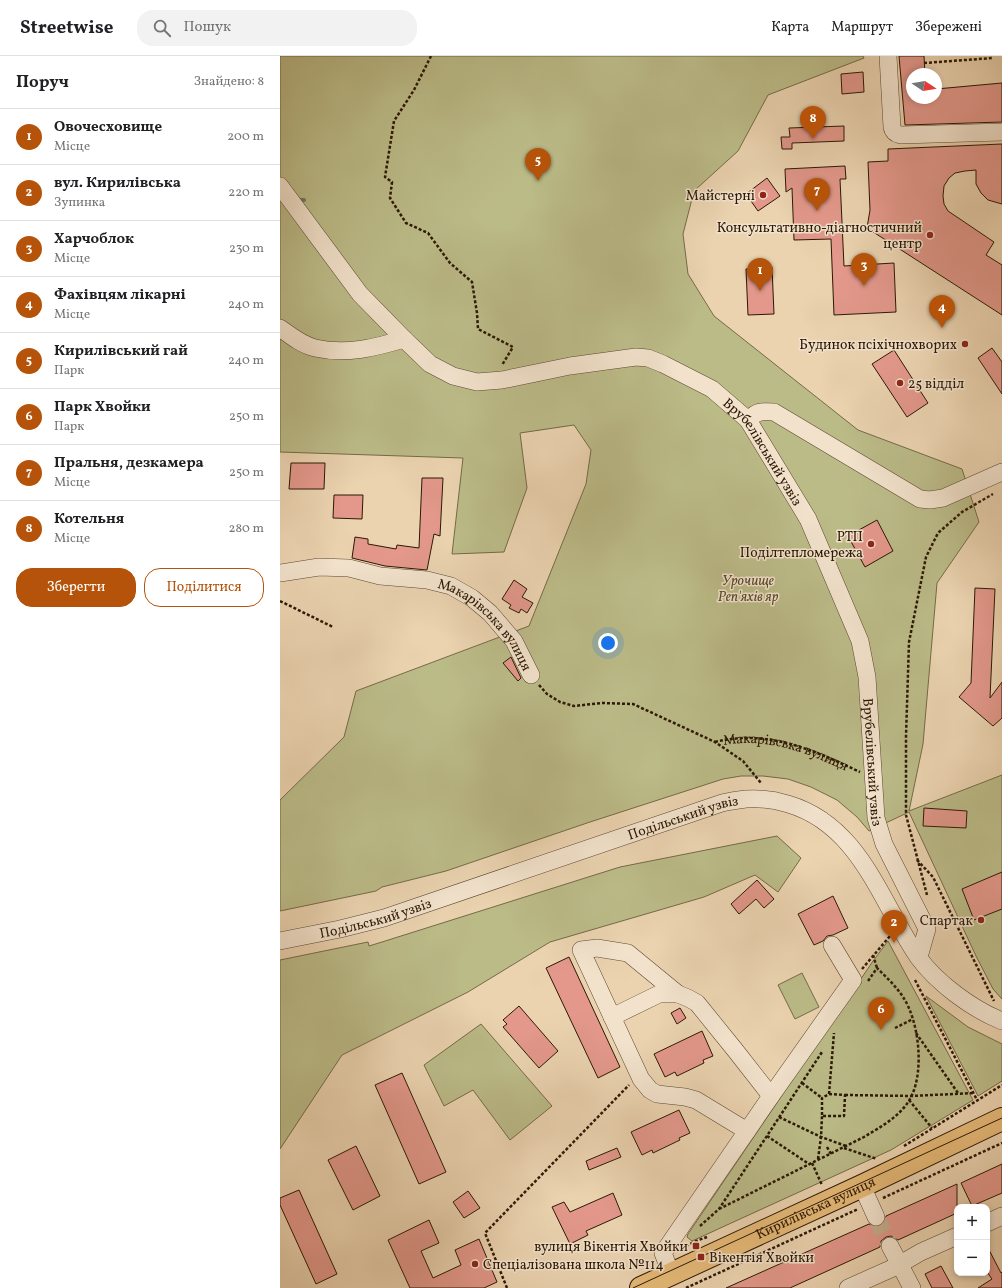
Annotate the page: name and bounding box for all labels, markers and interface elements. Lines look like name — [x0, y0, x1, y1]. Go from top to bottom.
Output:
search box — [137, 10, 417, 46]
text: Streetwise — [20, 15, 113, 41]
icon: search — [151, 17, 173, 39]
text: Пошук — [183, 17, 231, 38]
text: Карта — [771, 18, 809, 37]
text: Маршрут — [831, 18, 893, 37]
text: Збережені — [915, 18, 982, 37]
north arrow — [906, 68, 942, 104]
text: Поруч — [16, 71, 69, 94]
text: Знайдено: 8 — [194, 73, 264, 91]
pin: 8 — [800, 106, 826, 139]
text: Овочесховище — [54, 117, 162, 138]
text: 1 — [26, 128, 32, 146]
text: 200 m — [227, 128, 264, 146]
text: Місце — [54, 138, 90, 156]
pin: 5 — [525, 148, 551, 181]
text: вул. Кирилівська — [54, 173, 181, 194]
pin: 7 — [804, 178, 830, 211]
text: 2 — [26, 184, 32, 202]
text: 220 m — [228, 184, 264, 202]
place label: Майстерні — [686, 187, 755, 206]
marker: Майстерні — [758, 190, 768, 200]
text: Зупинка — [54, 194, 105, 212]
place label: Консультативно-діагностичний центр — [717, 219, 922, 254]
text: Харчоблок — [54, 229, 134, 250]
marker: Консультативно-діагностичний центр — [925, 230, 935, 240]
text: 3 — [26, 240, 32, 258]
text: 230 m — [229, 240, 264, 258]
text: Місце — [54, 250, 90, 268]
pin: 3 — [851, 253, 877, 286]
pin: 1 — [747, 258, 773, 291]
text: Фахівцям лікарні — [54, 285, 186, 306]
pin: 4 — [929, 295, 955, 328]
text: 4 — [25, 296, 33, 314]
text: 240 m — [228, 296, 264, 314]
text: Місце — [54, 306, 90, 324]
place label: Будинок псіхічнохворих — [799, 336, 957, 355]
marker: Будинок псіхічнохворих — [960, 339, 970, 349]
text: Кирилівський гай — [54, 341, 188, 362]
text: 5 — [26, 352, 32, 370]
text: 240 m — [228, 352, 264, 370]
text: Парк — [54, 362, 84, 380]
place label: 25 відділ — [908, 375, 964, 394]
marker: 25 відділ — [895, 378, 905, 388]
street label: Врубелівський узвіз — [718, 394, 806, 510]
text: Парк Хвойки — [54, 397, 151, 418]
text: 6 — [25, 408, 33, 426]
text: 250 m — [229, 408, 264, 426]
text: Парк — [54, 418, 84, 436]
text: Пральня, дезкамера — [54, 453, 204, 474]
text: 7 — [26, 464, 32, 482]
text: 250 m — [229, 464, 264, 482]
text: Місце — [54, 474, 90, 492]
text: Котельня — [54, 509, 124, 530]
text: 8 — [25, 520, 33, 538]
text: 280 m — [228, 520, 264, 538]
place label: РТП Поділтепломережа — [740, 528, 863, 563]
text: Місце — [54, 530, 90, 548]
marker: РТП Поділтепломережа — [866, 539, 876, 549]
button: Зберегти — [16, 568, 136, 607]
button: Поділитися — [144, 568, 264, 607]
park label: Урочище Реп'яхів яр — [718, 572, 779, 607]
street label: Макарівська вулиця — [436, 575, 535, 674]
your location — [598, 633, 618, 653]
street label: Врубелівський узвіз — [857, 697, 886, 829]
street label: Макарівська вулиця — [722, 730, 851, 776]
street label: Подільський узвіз — [625, 792, 740, 845]
street label: Подільський узвіз — [318, 895, 434, 944]
pin: 2 — [881, 910, 907, 943]
place label: Спартак — [920, 912, 974, 931]
marker: Спартак — [976, 915, 986, 925]
pin: 6 — [868, 997, 894, 1030]
street label: Кирилівська вулиця — [753, 1173, 879, 1245]
map controls — [954, 1204, 990, 1276]
button: + — [954, 1204, 990, 1240]
place label: вулиця Вікентія Хвойки — [534, 1238, 688, 1257]
button: − — [954, 1240, 990, 1276]
marker: вулиця Вікентія Хвойки — [691, 1241, 701, 1251]
place label: Вікентія Хвойки — [709, 1249, 814, 1268]
marker: Вікентія Хвойки — [696, 1252, 706, 1262]
place label: Спеціалізована школа №114 — [483, 1256, 664, 1275]
marker: Спеціалізована школа №114 — [470, 1259, 480, 1269]

